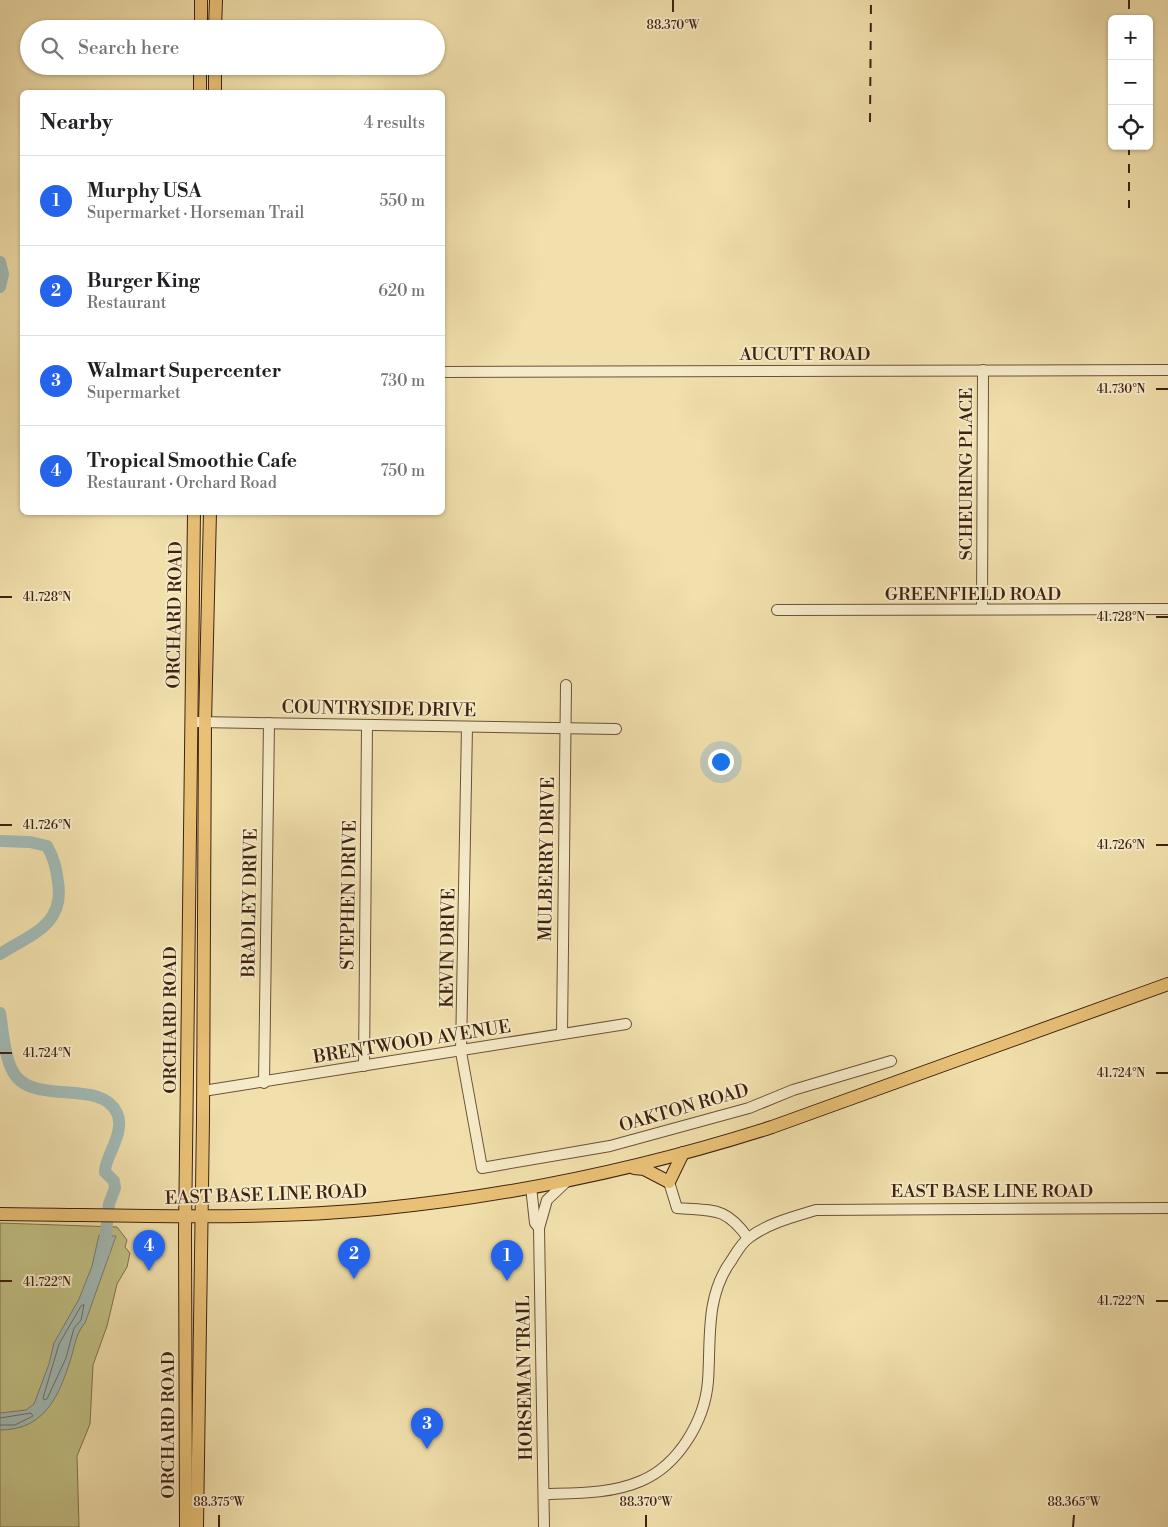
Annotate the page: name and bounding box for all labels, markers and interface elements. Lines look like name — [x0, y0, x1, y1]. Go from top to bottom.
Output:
map controls — [1108, 15, 1153, 150]
button: + — [1108, 15, 1153, 60]
text: 88.370°W — [647, 18, 700, 33]
search box — [20, 20, 445, 75]
icon: search — [38, 34, 66, 62]
text: Search here — [78, 36, 179, 60]
button: − — [1108, 60, 1153, 105]
button: locate — [1108, 105, 1153, 150]
text: Nearby — [40, 110, 113, 136]
text: 4 results — [364, 113, 425, 133]
text: Murphy USA — [87, 179, 202, 203]
text: 1 — [52, 191, 60, 211]
text: 550 m — [379, 191, 425, 211]
text: Supermarket · Horseman Trail — [87, 203, 304, 223]
text: Burger King — [87, 269, 200, 293]
text: 2 — [51, 281, 61, 301]
text: 620 m — [378, 281, 425, 301]
text: Restaurant — [87, 293, 166, 313]
street label: AUCUTT ROAD — [739, 343, 870, 366]
text: Walmart Supercenter — [87, 359, 281, 383]
text: 3 — [51, 371, 61, 391]
text: 730 m — [380, 371, 425, 391]
text: 41.730°N — [1096, 382, 1146, 397]
text: Supermarket — [87, 383, 181, 403]
street label: SCHEURING PLACE — [955, 388, 978, 560]
text: Tropical Smoothie Cafe — [87, 449, 297, 473]
text: 4 — [51, 461, 61, 481]
text: 750 m — [381, 461, 425, 481]
text: Restaurant · Orchard Road — [87, 473, 277, 493]
street label: ORCHARD ROAD — [162, 541, 188, 689]
street label: GREENFIELD ROAD — [885, 583, 1061, 606]
text: 41.728°N — [23, 590, 71, 605]
text: 41.728°N — [1097, 610, 1145, 625]
street label: COUNTRYSIDE DRIVE — [281, 696, 477, 722]
your location — [708, 749, 734, 775]
street label: MULBERRY DRIVE — [534, 776, 560, 942]
text: 41.726°N — [23, 818, 71, 833]
street label: STEPHEN DRIVE — [336, 820, 362, 970]
street label: BRADLEY DRIVE — [237, 828, 263, 979]
text: 41.726°N — [1097, 838, 1145, 853]
street label: KEVIN DRIVE — [435, 888, 461, 1008]
street label: ORCHARD ROAD — [159, 946, 182, 1094]
street label: BRENTWOOD AVENUE — [311, 1015, 512, 1069]
text: 41.724°N — [23, 1046, 71, 1061]
text: 41.724°N — [1097, 1066, 1145, 1081]
street label: OAKTON ROAD — [617, 1079, 751, 1137]
street label: EAST BASE LINE ROAD — [164, 1180, 368, 1210]
street label: EAST BASE LINE ROAD — [891, 1180, 1093, 1203]
pin: 4 — [133, 1230, 165, 1271]
pin: 2 — [338, 1238, 370, 1279]
pin: 1 — [491, 1240, 523, 1281]
text: 41.722°N — [23, 1275, 71, 1290]
text: 41.722°N — [1097, 1294, 1145, 1309]
street label: HORSEMAN TRAIL — [512, 1295, 538, 1461]
street label: ORCHARD ROAD — [157, 1351, 180, 1499]
pin: 3 — [411, 1408, 443, 1449]
text: 88.375°W — [193, 1495, 246, 1510]
text: 88.370°W — [620, 1495, 673, 1510]
text: 88.365°W — [1047, 1495, 1102, 1510]

